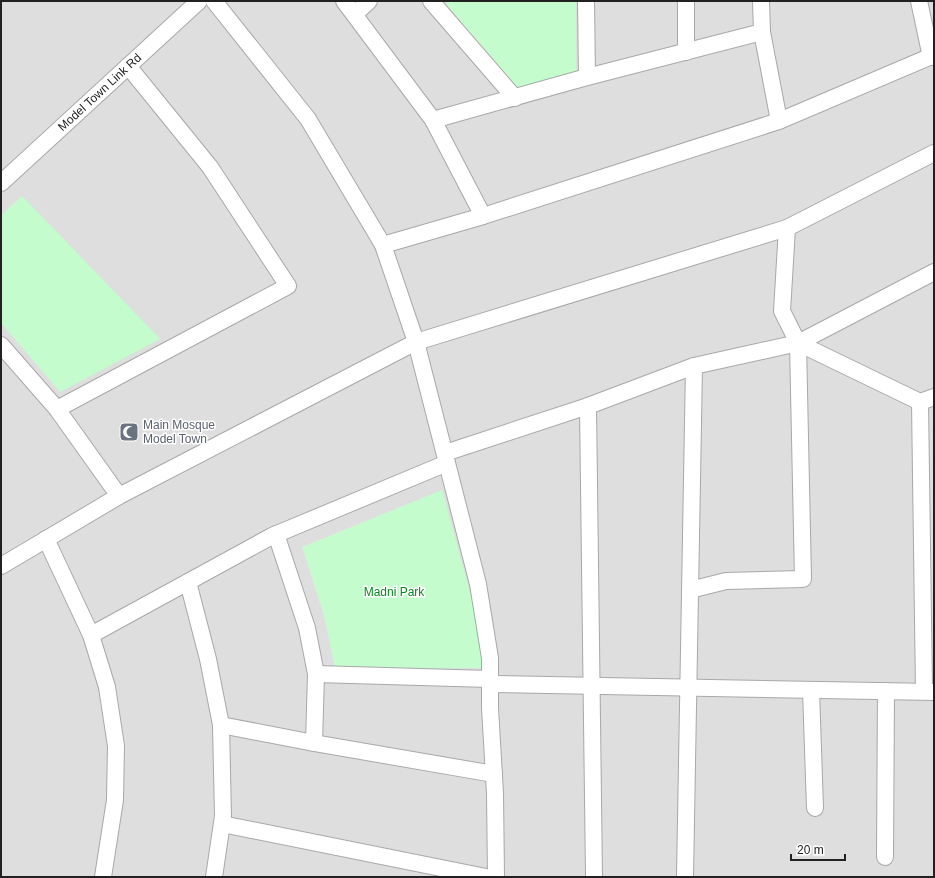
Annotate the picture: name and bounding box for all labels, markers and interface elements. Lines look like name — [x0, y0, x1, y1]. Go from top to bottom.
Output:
street label: Model Town Link Rd — [55, 51, 144, 134]
place label: Main Mosque Model Town — [143, 418, 215, 446]
mosque icon: Main Mosque Model Town — [118, 421, 140, 443]
park label: Madni Park — [364, 585, 425, 599]
scale bar — [791, 836, 845, 862]
text: 20 m — [797, 843, 824, 857]

